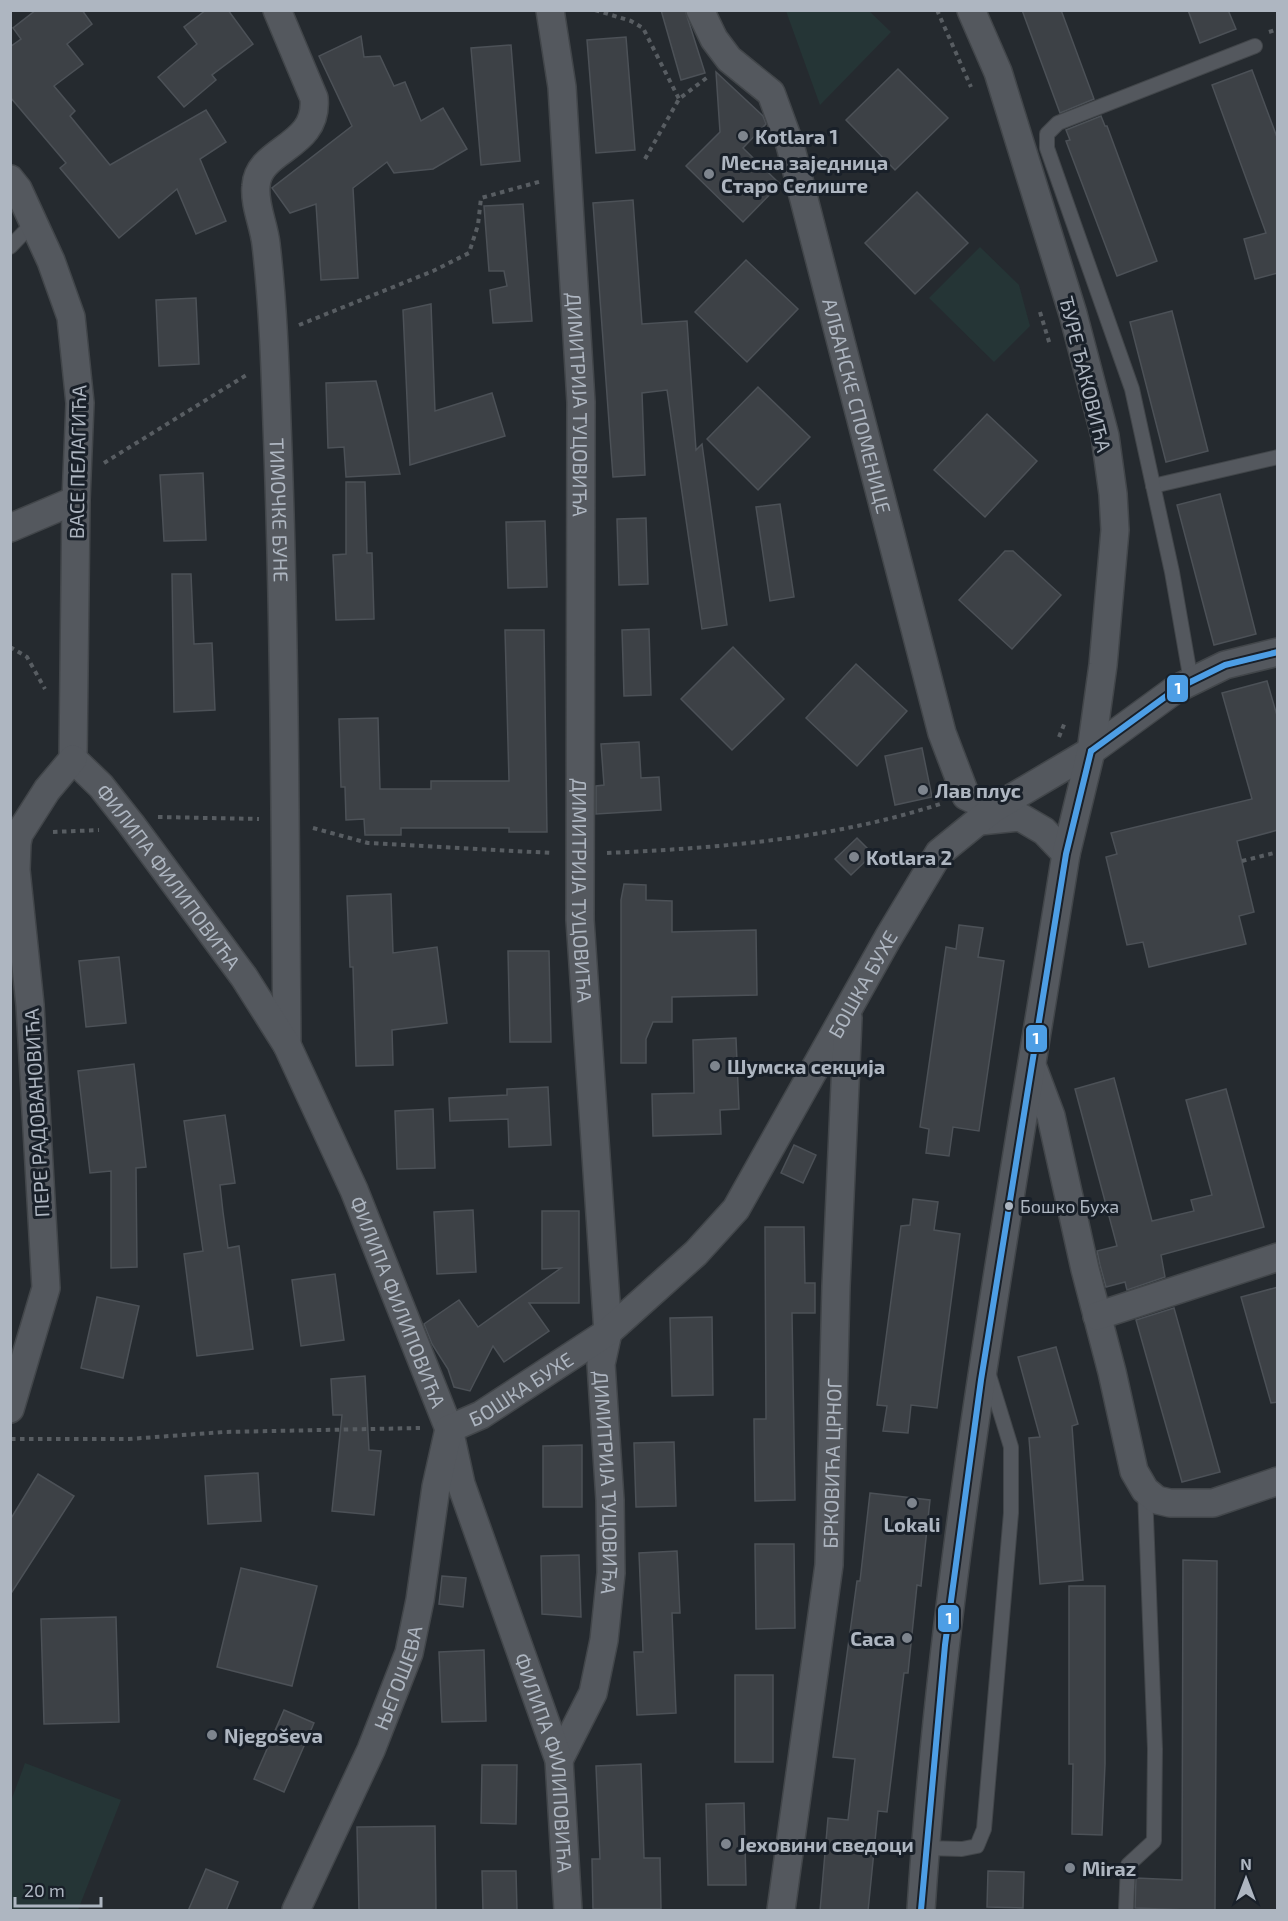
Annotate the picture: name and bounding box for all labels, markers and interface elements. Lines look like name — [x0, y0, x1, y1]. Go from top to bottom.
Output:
place label: Kotlara 1 — [755, 124, 838, 148]
marker: Kotlara 1 — [736, 129, 750, 143]
place label: Месна заједница Старо Селиште — [721, 150, 888, 197]
marker: Месна заједница Старо Селиште — [702, 167, 716, 181]
street label: ДИМИТРИЈА ТУЦОВИЋА — [562, 292, 593, 517]
street label: ЂУРЕ ЂАКОВИЋА — [1055, 293, 1117, 455]
street label: АЛБАНСКЕ СПОМЕНИЦЕ — [818, 296, 897, 516]
street label: ВАСЕ ПЕЛАГИЋА — [64, 384, 90, 539]
street label: ТИМОЧКЕ БУНЕ — [266, 438, 294, 583]
line badge: 1 — [1166, 674, 1189, 703]
text: 1 — [1175, 678, 1181, 697]
street label: ДИМИТРИЈА ТУЦОВИЋА — [568, 778, 598, 1004]
place label: Лав плус — [935, 778, 1021, 802]
street label: ФИЛИПА ФИЛИПОВИЋА — [92, 779, 246, 974]
marker: Лав плус — [916, 783, 930, 797]
place label: Kotlara 2 — [866, 845, 952, 869]
marker: Kotlara 2 — [847, 850, 861, 864]
street label: БОШКА БУХЕ — [823, 926, 902, 1042]
street label: ПЕРЕ РАДОВАНОВИЋА — [19, 1007, 53, 1218]
line badge: 1 — [1025, 1024, 1048, 1053]
text: 1 — [1033, 1028, 1039, 1047]
place label: Шумска секција — [727, 1054, 885, 1078]
marker: Шумска секција — [708, 1059, 722, 1073]
street label: ФИЛИПА ФИЛИПОВИЋА — [346, 1193, 451, 1412]
place label: Бошко Буха — [1020, 1195, 1119, 1217]
marker: Бошко Буха — [1003, 1200, 1015, 1212]
street label: БОШКА БУХЕ — [465, 1346, 577, 1431]
street label: ДИМИТРИЈА ТУЦОВИЋА — [589, 1370, 624, 1596]
street label: БРКОВИЋА ЦРНОГ — [817, 1378, 846, 1549]
marker: Lokali — [905, 1496, 919, 1510]
place label: Lokali — [883, 1512, 941, 1536]
line badge: 1 — [937, 1604, 960, 1633]
text: 1 — [946, 1608, 952, 1627]
street label: ЊЕГОШЕВА — [368, 1623, 426, 1733]
place label: Caca — [850, 1626, 895, 1650]
marker: Caca — [900, 1631, 914, 1645]
street label: ФИЛИПА ФИЛИПОВИЋА — [510, 1650, 578, 1874]
place label: Njegoševa — [224, 1723, 323, 1747]
marker: Njegoševa — [205, 1728, 219, 1742]
place label: Јеховини сведоци — [738, 1832, 914, 1856]
marker: Јеховини сведоци — [719, 1837, 733, 1851]
north arrow — [1216, 1849, 1276, 1909]
text: N — [1240, 1854, 1252, 1873]
place label: Miraz — [1082, 1856, 1136, 1880]
marker: Miraz — [1063, 1861, 1077, 1875]
scale bar — [15, 1870, 100, 1908]
text: 20 m — [24, 1879, 65, 1901]

